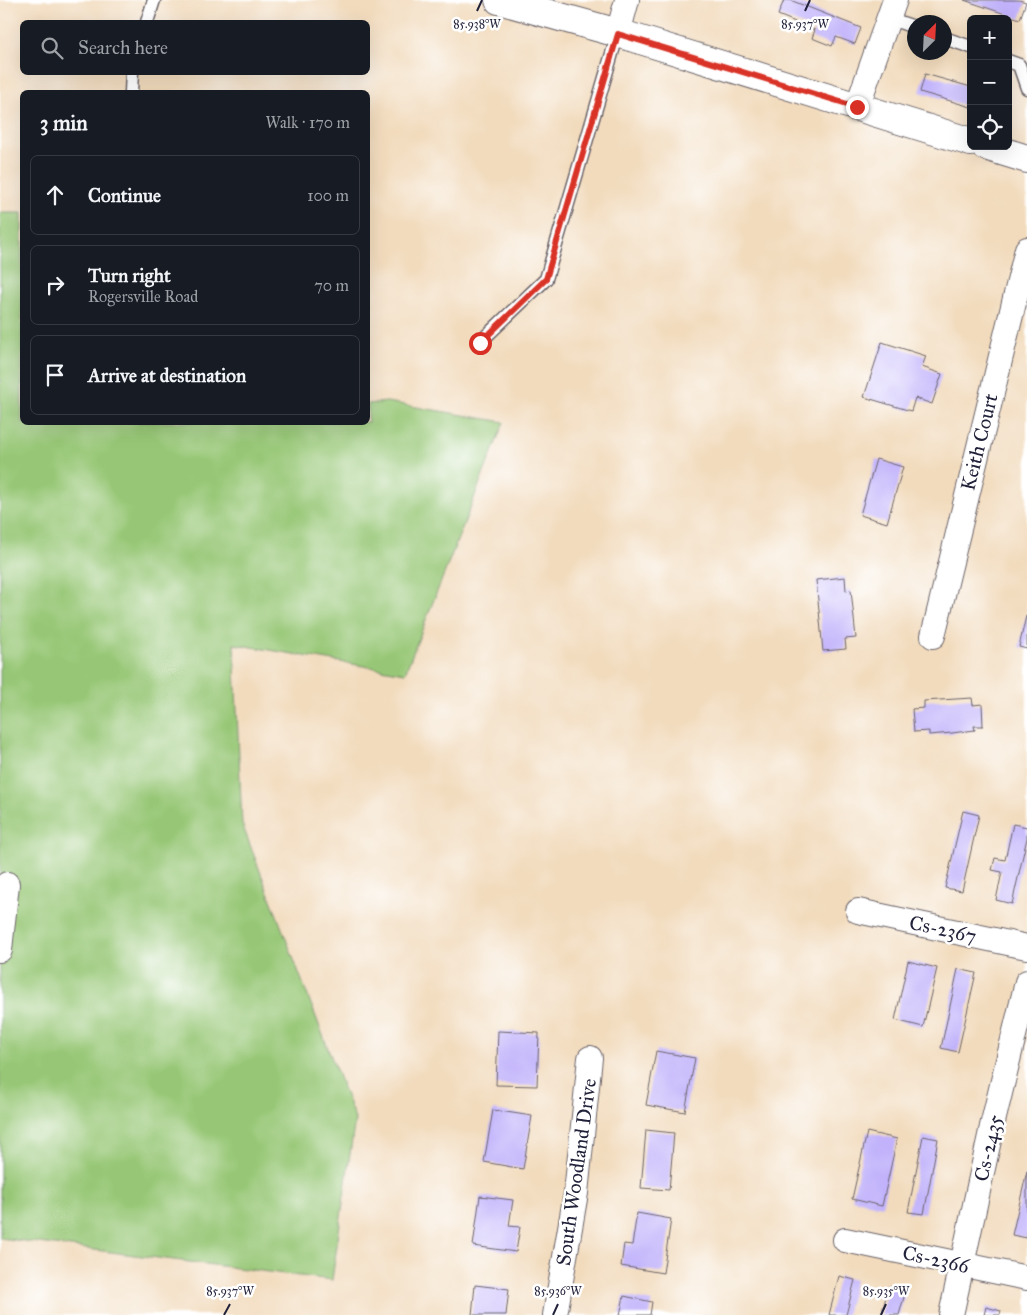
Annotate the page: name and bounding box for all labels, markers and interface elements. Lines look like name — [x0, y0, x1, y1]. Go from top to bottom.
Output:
north arrow — [907, 15, 952, 60]
map controls — [967, 15, 1012, 150]
button: + — [967, 15, 1012, 60]
text: 85.938°W — [453, 17, 501, 31]
text: 85.937°W — [781, 17, 829, 31]
search box — [20, 20, 370, 75]
icon: search — [38, 34, 66, 62]
text: Search here — [78, 36, 168, 59]
button: − — [967, 60, 1012, 105]
route end — [846, 96, 869, 119]
button: locate — [967, 105, 1012, 150]
text: 3 min — [40, 110, 88, 136]
text: Walk · 170 m — [266, 113, 350, 132]
icon: ahead — [41, 181, 69, 209]
text: Continue — [88, 184, 161, 207]
text: 100 m — [307, 186, 349, 205]
text: Turn right — [88, 264, 171, 287]
icon: right — [41, 271, 69, 299]
text: 70 m — [314, 276, 349, 295]
text: Rogersville Road — [88, 287, 198, 306]
route start — [469, 332, 492, 355]
icon: arrive — [41, 361, 69, 389]
text: Arrive at destination — [88, 364, 246, 387]
street label: Keith Court — [955, 391, 1003, 493]
street label: Cs-2367 — [907, 910, 979, 948]
street label: South Woodland Drive — [551, 1077, 601, 1267]
street label: Cs-2435 — [969, 1112, 1007, 1184]
street label: Cs-2366 — [900, 1240, 972, 1278]
text: 85.937°W — [206, 1284, 254, 1298]
text: 85.936°W — [534, 1284, 582, 1298]
text: 85.935°W — [863, 1284, 910, 1298]

